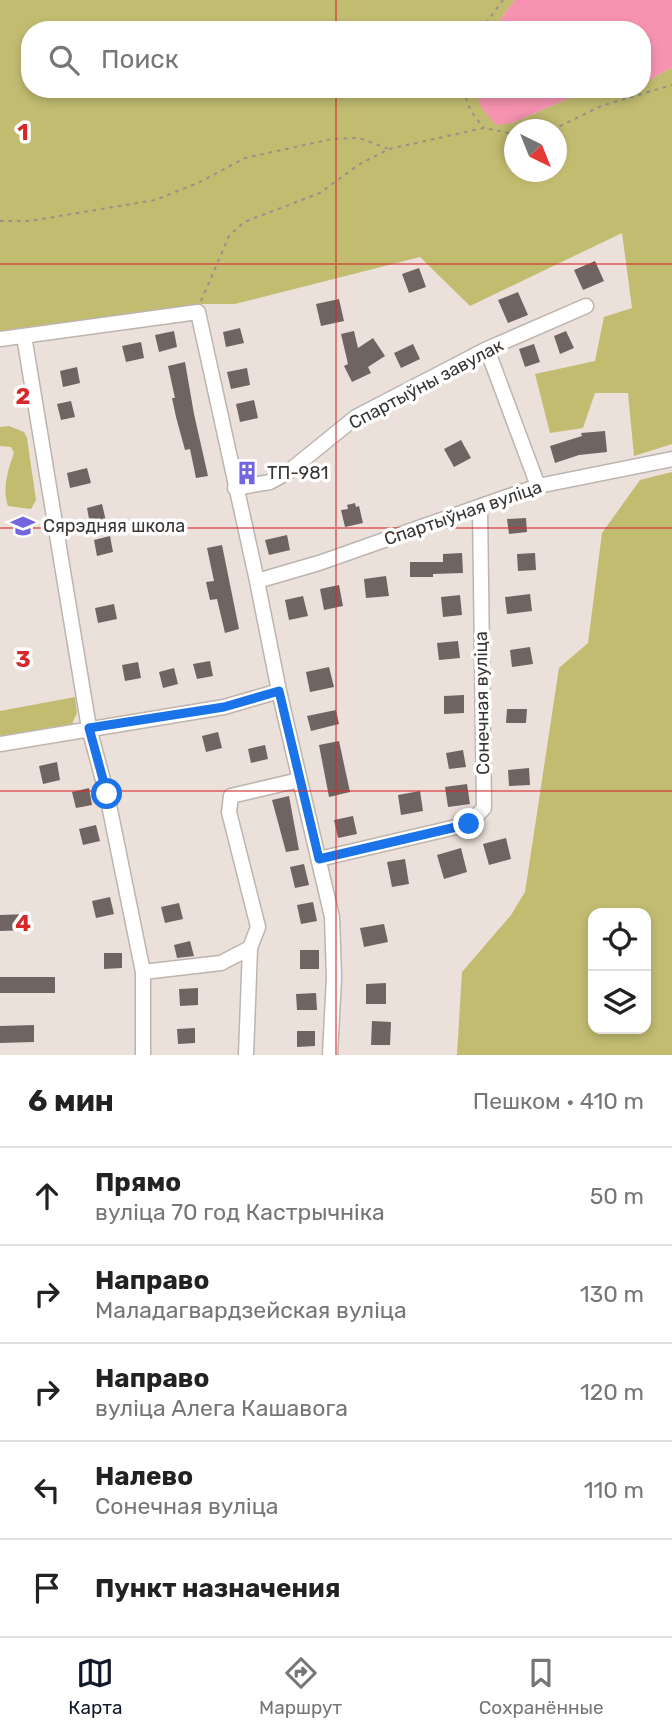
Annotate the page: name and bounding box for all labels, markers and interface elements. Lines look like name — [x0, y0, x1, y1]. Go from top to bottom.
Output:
search box — [21, 21, 651, 98]
icon: search — [45, 41, 83, 79]
text: Поиск — [101, 44, 179, 75]
text: 1 — [17, 118, 29, 146]
north arrow — [504, 119, 567, 182]
street label: Спартыўны завулак — [345, 334, 507, 434]
text: 2 — [16, 382, 30, 410]
building icon: ТП-981 — [233, 459, 261, 487]
place label: ТП-981 — [267, 462, 328, 484]
street label: Спартыўная вуліца — [381, 476, 545, 550]
school or university icon: Сярэдняя школа — [9, 512, 37, 540]
place label: Сярэдняя школа — [43, 515, 185, 537]
street label: Сонечная вуліца — [470, 631, 494, 775]
text: 3 — [15, 645, 31, 673]
route start — [91, 778, 122, 809]
route end — [453, 808, 484, 839]
map controls — [588, 908, 651, 1034]
button: locate — [588, 908, 651, 971]
text: 4 — [15, 909, 31, 937]
button: layers — [588, 971, 651, 1034]
text: 6 мин — [28, 1083, 114, 1119]
text: Пешком · 410 m — [473, 1087, 644, 1115]
text: Прямо — [95, 1167, 181, 1198]
icon: ahead — [28, 1177, 66, 1215]
text: 50 m — [590, 1182, 644, 1210]
text: вуліца 70 год Кастрычніка — [95, 1198, 385, 1226]
text: Направо — [95, 1265, 209, 1296]
icon: right — [28, 1275, 66, 1313]
text: 130 m — [580, 1280, 644, 1308]
text: Маладагвардзейская вуліца — [95, 1296, 407, 1324]
text: Направо — [95, 1363, 209, 1394]
icon: right — [28, 1373, 66, 1411]
text: 120 m — [580, 1378, 644, 1406]
text: вуліца Алега Кашавога — [95, 1394, 348, 1422]
text: Налево — [95, 1461, 193, 1492]
icon: left — [28, 1471, 66, 1509]
text: 110 m — [584, 1476, 644, 1504]
text: Сонечная вуліца — [95, 1492, 279, 1520]
icon: arrive — [28, 1569, 66, 1607]
text: Пункт назначения — [95, 1573, 340, 1604]
tab: Карта — [68, 1654, 123, 1719]
tab: Маршрут — [259, 1654, 342, 1719]
tab: Сохранённые — [479, 1654, 604, 1719]

